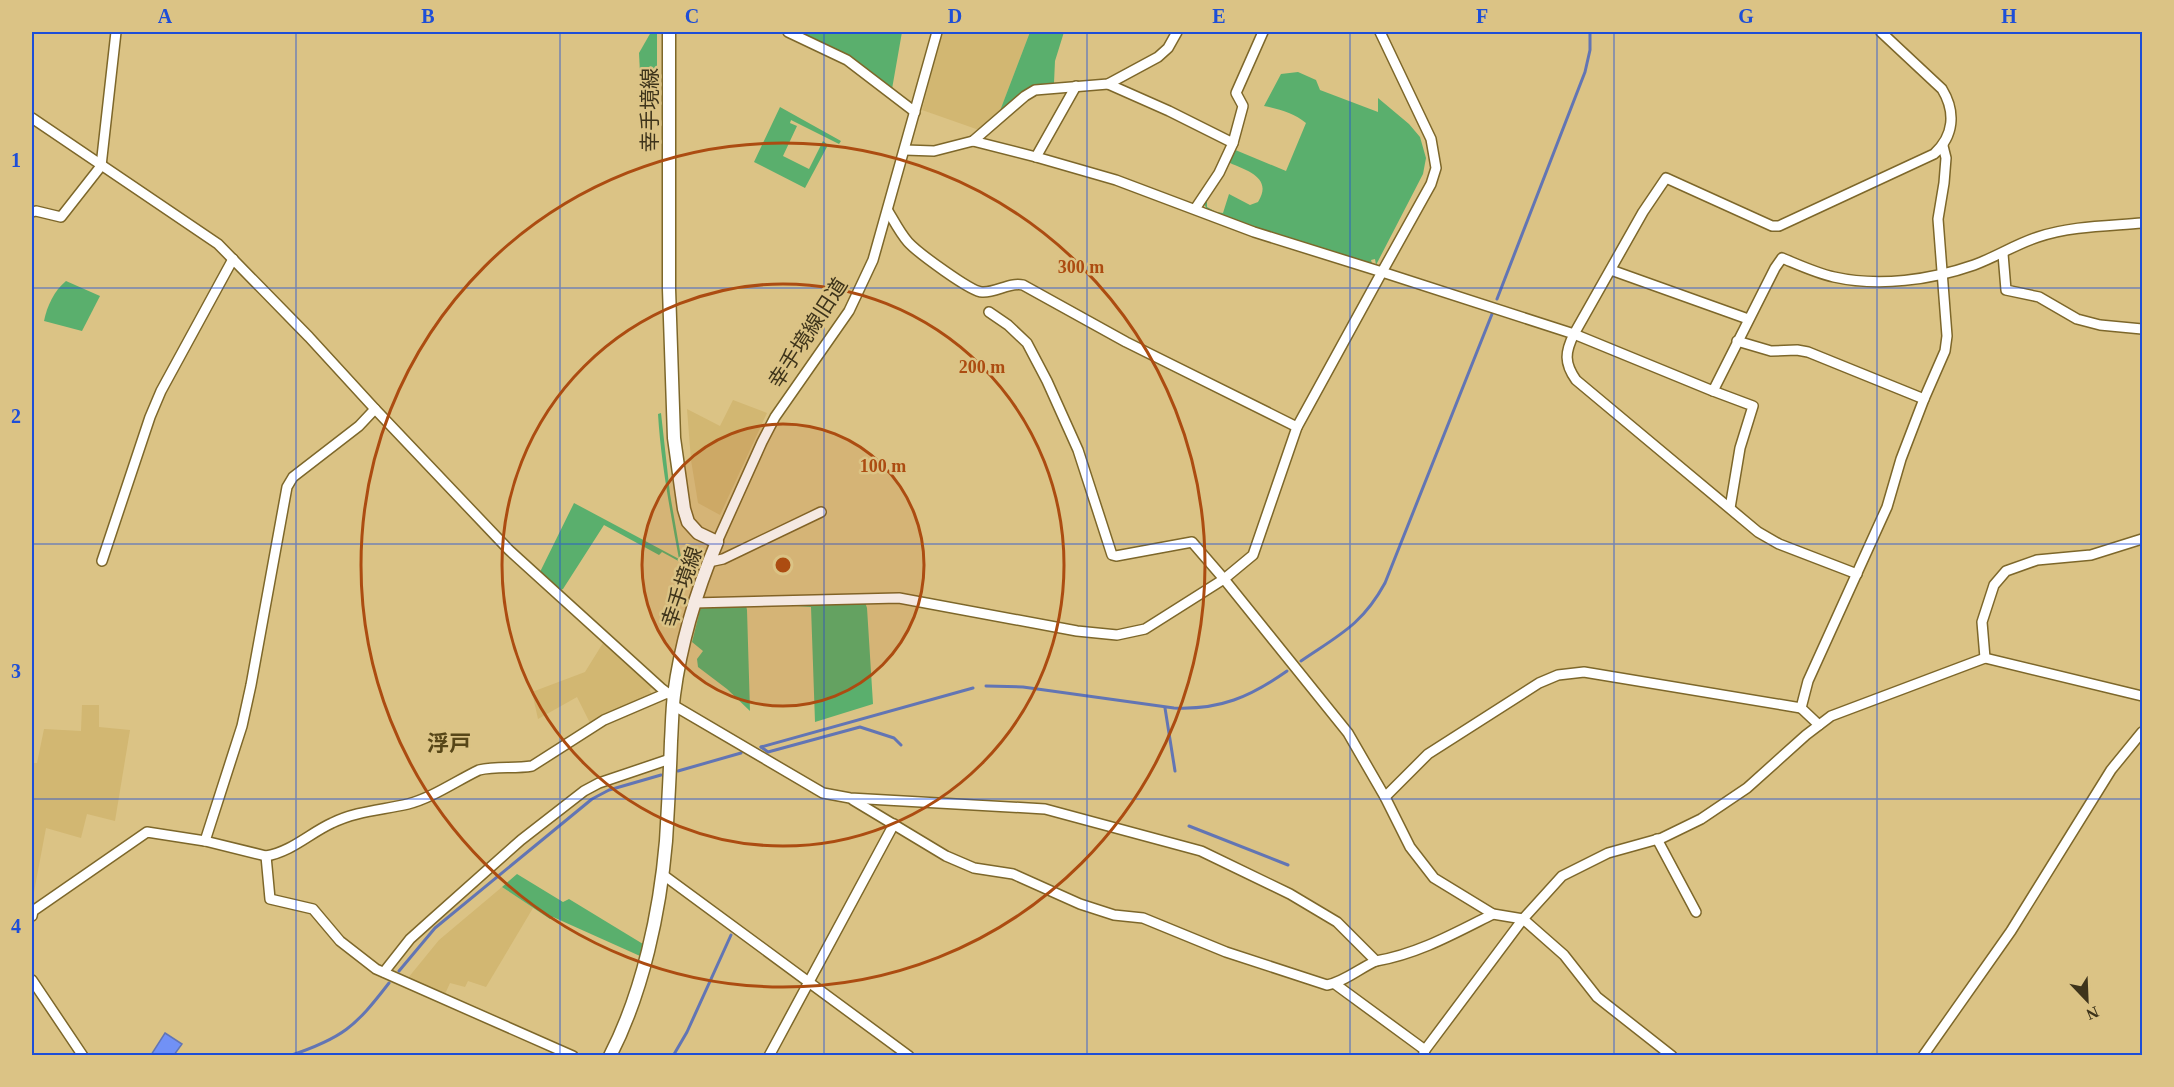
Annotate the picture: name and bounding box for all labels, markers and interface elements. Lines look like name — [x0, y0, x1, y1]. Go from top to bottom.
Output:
text: A — [158, 5, 173, 27]
text: B — [421, 5, 435, 27]
text: C — [685, 5, 699, 27]
text: D — [948, 5, 962, 27]
text: E — [1212, 5, 1226, 27]
text: F — [1476, 5, 1488, 27]
text: G — [1738, 5, 1754, 27]
text: H — [2001, 5, 2017, 27]
street label: 幸手境線 — [638, 68, 662, 152]
text: 1 — [11, 149, 21, 171]
text: 300 m — [1058, 257, 1104, 277]
street label: 幸手境線旧道 — [764, 274, 852, 392]
text: 200 m — [959, 357, 1005, 377]
text: 2 — [11, 405, 21, 427]
text: 100 m — [860, 456, 906, 476]
street label: 幸手境線 — [657, 543, 707, 631]
centre of rings — [773, 555, 793, 575]
text: 3 — [11, 660, 21, 682]
district label: 浮戸 — [427, 731, 471, 756]
text: 4 — [11, 915, 21, 937]
north arrow — [2057, 970, 2117, 1030]
text: N — [2084, 1003, 2101, 1024]

